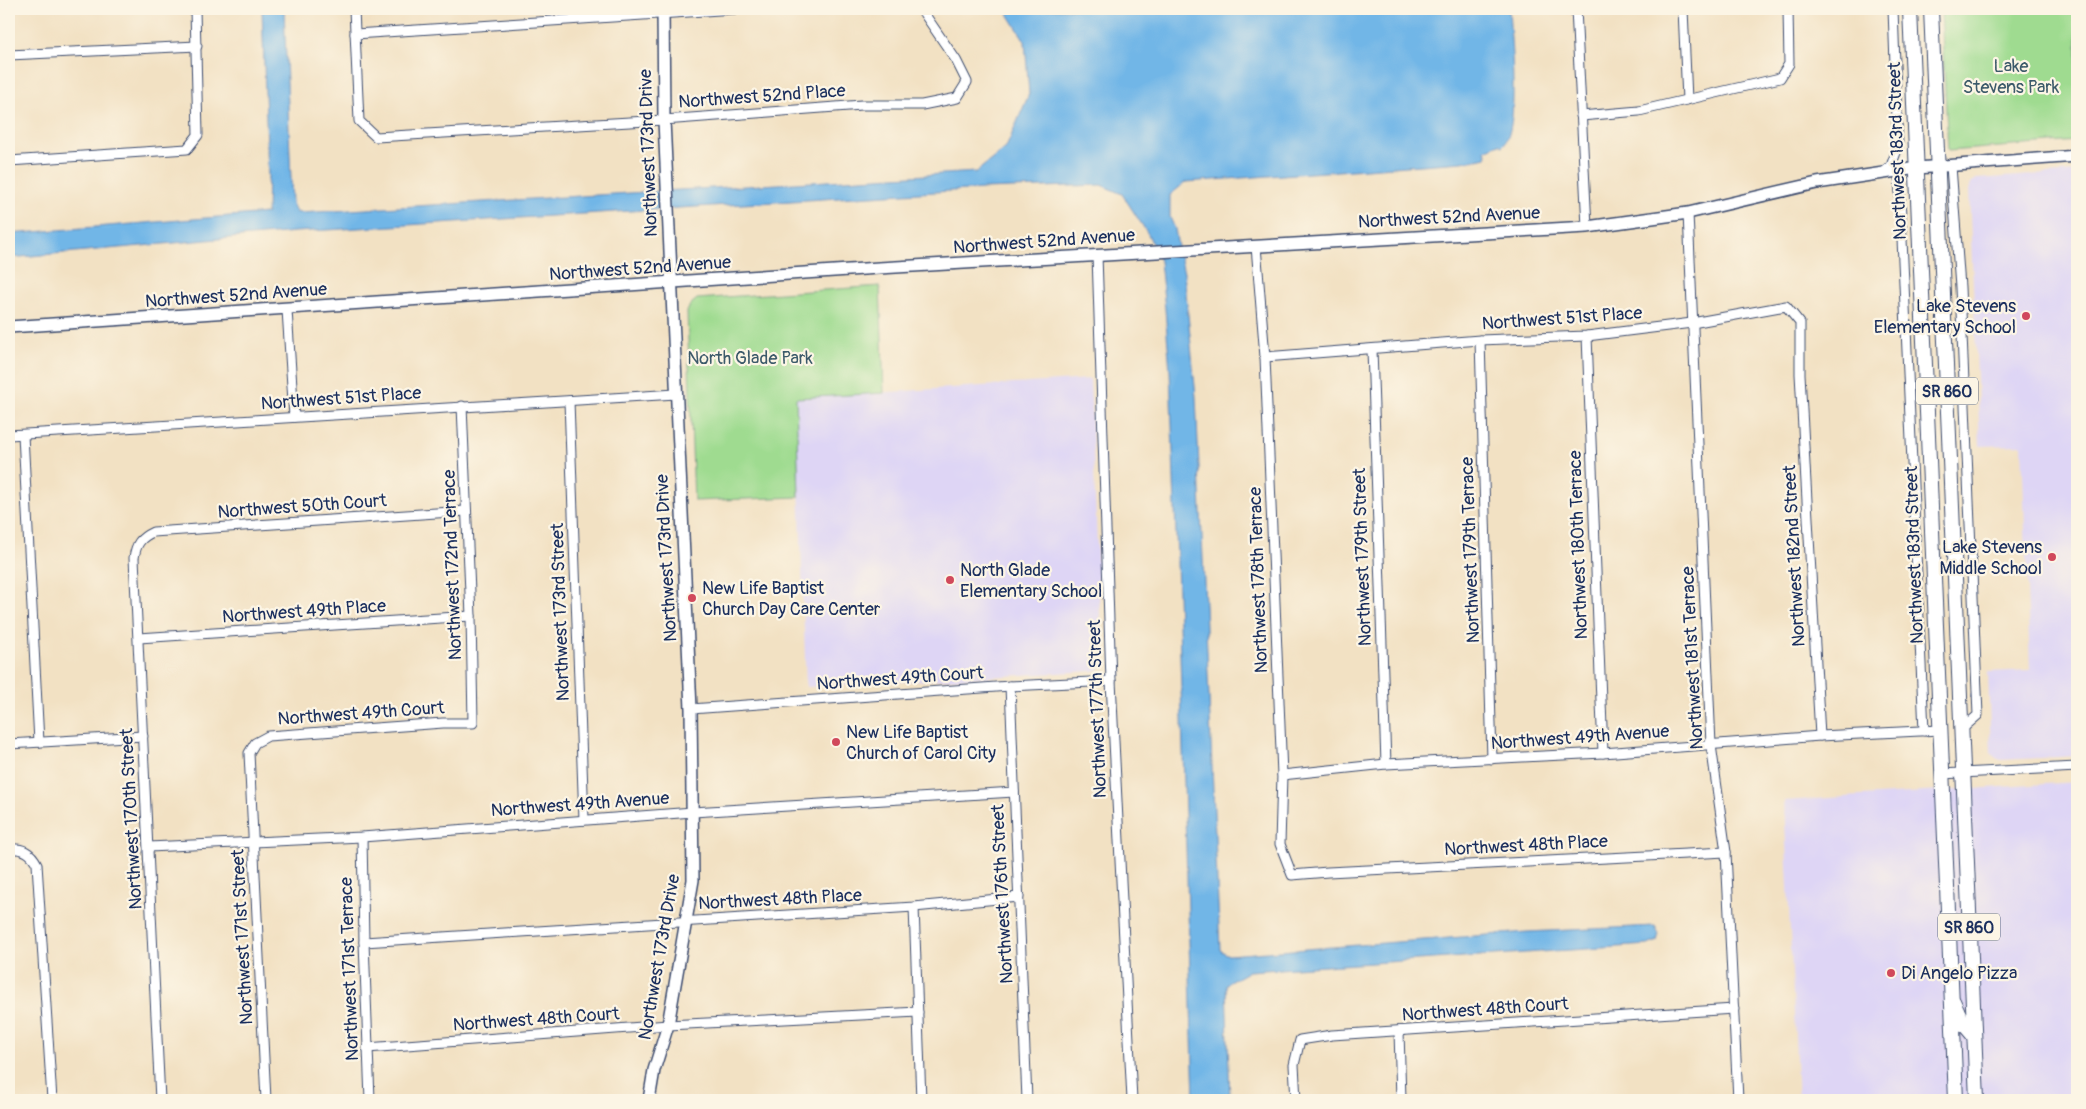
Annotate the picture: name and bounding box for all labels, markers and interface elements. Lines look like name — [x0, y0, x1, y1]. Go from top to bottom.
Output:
park label: Lake Stevens Park — [1963, 55, 2060, 99]
street label: Northwest 183rd Street — [1883, 61, 1912, 240]
street label: Northwest 173rd Drive — [634, 69, 663, 237]
street label: Northwest 52nd Place — [678, 79, 847, 114]
street label: Northwest 52nd Avenue — [1357, 201, 1541, 234]
street label: Northwest 52nd Avenue — [952, 224, 1136, 259]
street label: Northwest 52nd Avenue — [548, 251, 732, 286]
street label: Northwest 52nd Avenue — [144, 278, 328, 313]
place label: Lake Stevens Elementary School — [1874, 295, 2016, 339]
street label: Northwest 51st Place — [1481, 301, 1643, 336]
marker: Lake Stevens Elementary School — [2020, 310, 2032, 322]
park label: North Glade Park — [687, 347, 813, 370]
road number: SR 860 — [1916, 378, 1978, 404]
street label: Northwest 51st Place — [260, 381, 422, 416]
street label: Northwest 180th Terrace — [1564, 450, 1593, 640]
street label: Northwest 179th Terrace — [1456, 456, 1485, 644]
street label: Northwest 182nd Street — [1778, 464, 1811, 647]
street label: Northwest 183rd Street — [1900, 465, 1929, 644]
street label: Northwest 179th Street — [1348, 467, 1377, 647]
street label: Northwest 172nd Terrace — [438, 469, 467, 661]
street label: Northwest 173rd Drive — [651, 473, 682, 642]
street label: Northwest 178th Terrace — [1244, 486, 1273, 674]
street label: Northwest 50th Court — [217, 489, 388, 524]
street label: Northwest 173rd Street — [546, 522, 575, 702]
place label: Lake Stevens Middle School — [1939, 536, 2042, 580]
marker: Lake Stevens Middle School — [2046, 551, 2058, 563]
place label: North Glade Elementary School — [960, 559, 1102, 603]
street label: Northwest 181st Terrace — [1676, 566, 1709, 750]
marker: North Glade Elementary School — [944, 574, 956, 586]
place label: New Life Baptist Church Day Care Center — [702, 577, 881, 621]
marker: New Life Baptist Church Day Care Center — [686, 592, 698, 604]
street label: Northwest 49th Place — [221, 594, 387, 629]
street label: Northwest 177th Street — [1083, 619, 1112, 799]
street label: Northwest 49th Court — [816, 661, 985, 696]
street label: Northwest 49th Court — [277, 696, 446, 731]
street label: Northwest 49th Avenue — [1490, 720, 1670, 755]
place label: New Life Baptist Church of Carol City — [846, 721, 996, 765]
street label: Northwest 170th Street — [115, 727, 148, 910]
marker: New Life Baptist Church of Carol City — [830, 736, 842, 748]
street label: Northwest 49th Avenue — [490, 787, 670, 822]
street label: Northwest 176th Street — [986, 803, 1019, 984]
street label: Northwest 48th Place — [1444, 830, 1609, 861]
street label: Northwest 171st Street — [226, 848, 259, 1025]
street label: Northwest 173rd Drive — [634, 872, 685, 1042]
street label: Northwest 171st Terrace — [335, 877, 364, 1061]
street label: Northwest 48th Place — [698, 884, 863, 915]
road number: SR 860 — [1938, 914, 2000, 940]
place label: Di Angelo Pizza — [1901, 962, 2017, 985]
marker: Di Angelo Pizza — [1885, 967, 1897, 979]
street label: Northwest 48th Court — [1401, 992, 1570, 1027]
street label: Northwest 48th Court — [452, 1002, 621, 1037]

